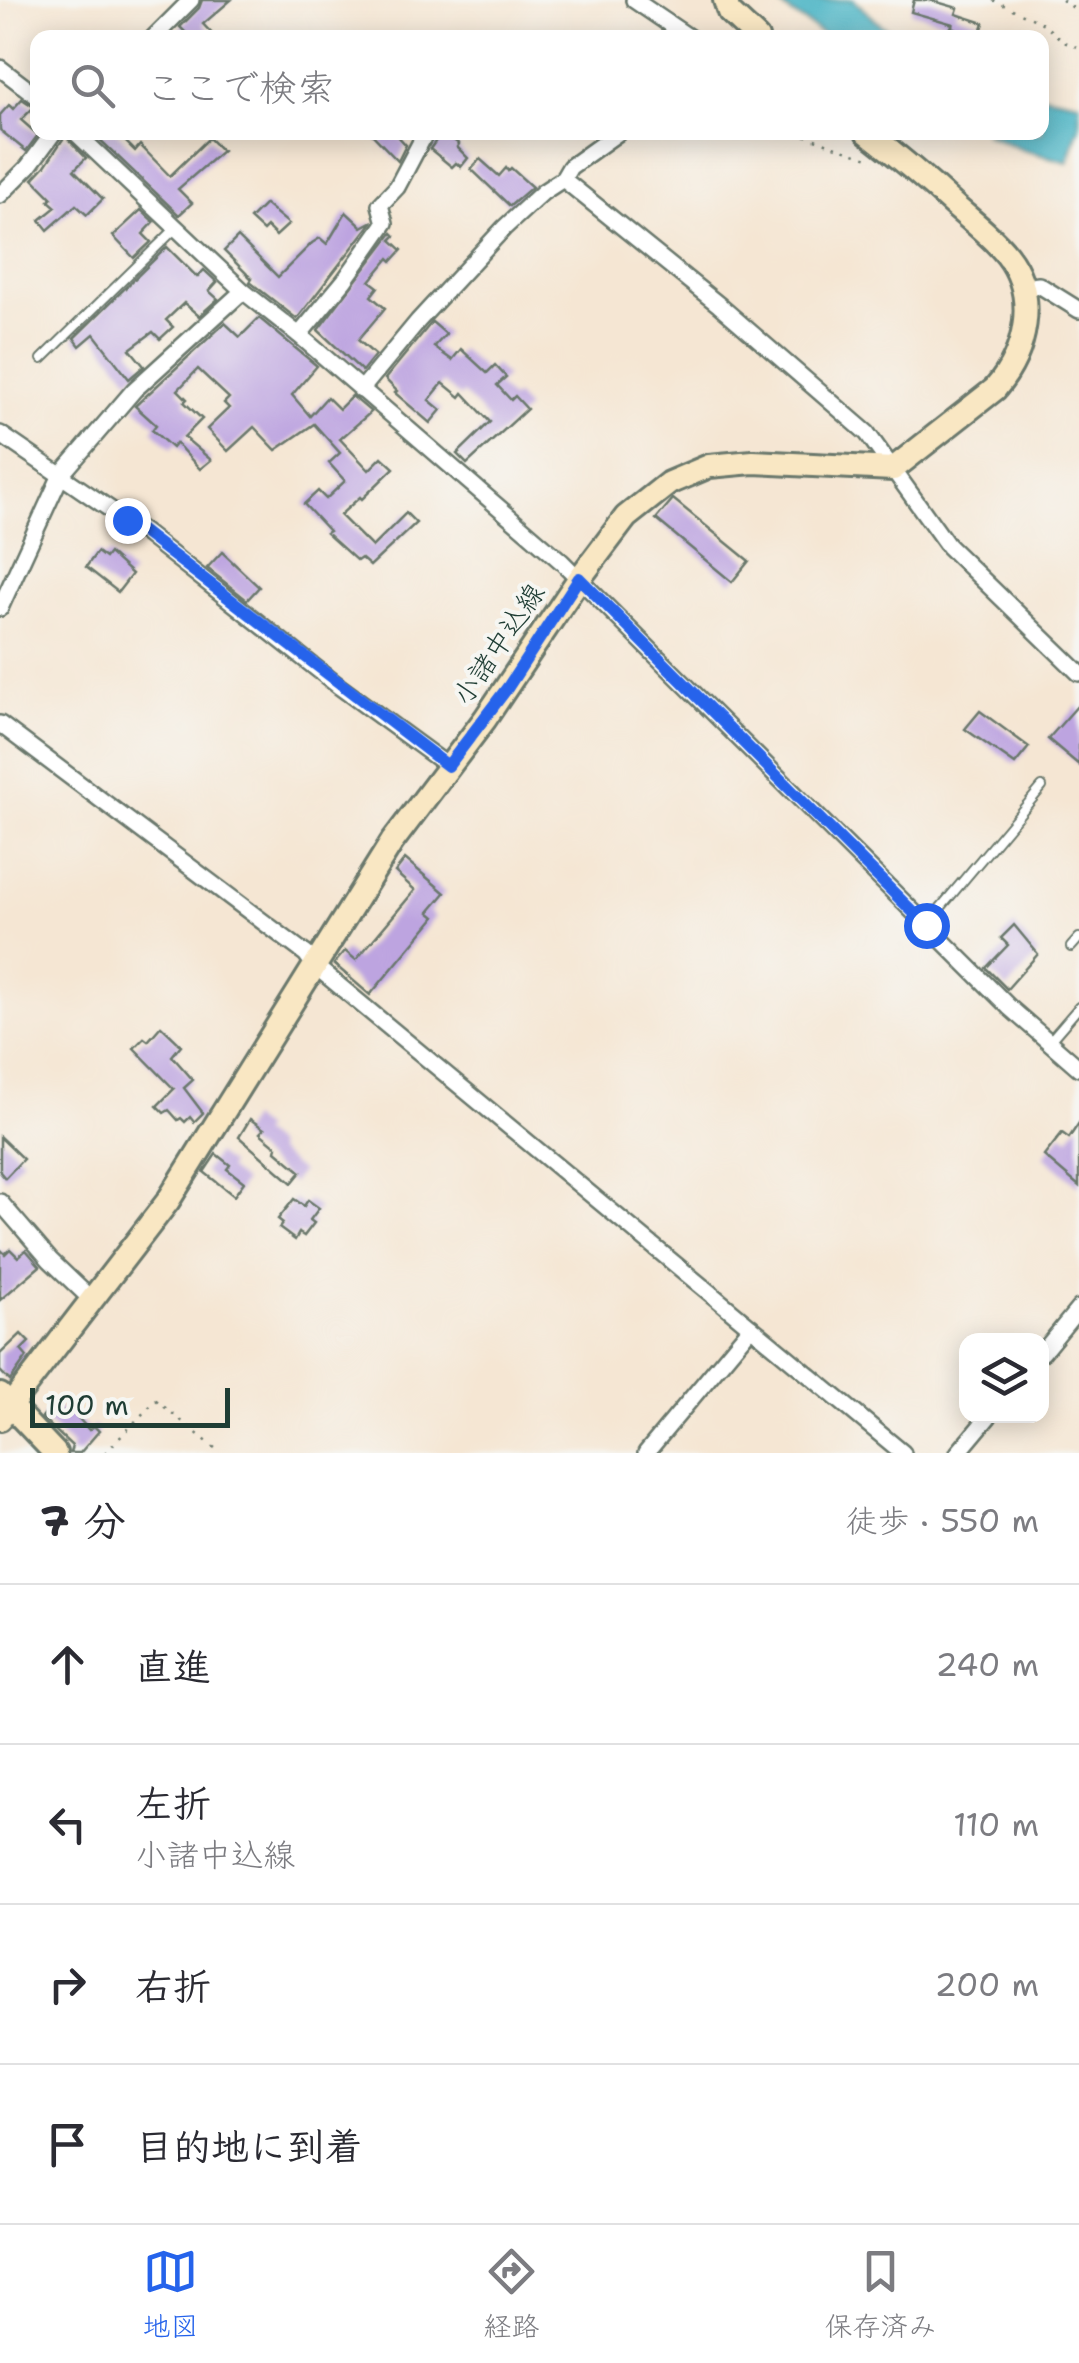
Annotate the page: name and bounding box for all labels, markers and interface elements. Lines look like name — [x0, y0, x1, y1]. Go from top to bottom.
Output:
search box — [30, 30, 1049, 140]
icon: search — [65, 58, 120, 113]
text: ここで検索 — [145, 62, 335, 113]
route end — [105, 498, 151, 544]
street label: 小諸中込線 — [443, 575, 553, 713]
route start — [904, 903, 950, 949]
map controls — [959, 1333, 1049, 1423]
button: layers — [959, 1333, 1049, 1423]
scale bar — [30, 1383, 230, 1428]
text: 100 m — [45, 1386, 129, 1424]
text: 7 分 — [40, 1493, 126, 1549]
text: 徒歩 · 550 m — [845, 1499, 1039, 1542]
icon: ahead — [40, 1637, 95, 1692]
text: 直進 — [135, 1641, 211, 1692]
text: 240 m — [936, 1643, 1039, 1686]
text: 左折 — [135, 1778, 211, 1829]
icon: left — [40, 1797, 95, 1852]
text: 110 m — [953, 1803, 1039, 1846]
text: 小諸中込線 — [135, 1833, 295, 1876]
icon: right — [40, 1957, 95, 2012]
text: 右折 — [135, 1961, 211, 2012]
text: 200 m — [935, 1963, 1039, 2006]
icon: arrive — [40, 2117, 95, 2172]
text: 目的地に到着 — [135, 2121, 363, 2172]
tab: 地図 — [142, 2244, 199, 2345]
tab: 経路 — [483, 2244, 540, 2345]
tab: 保存済み — [824, 2244, 937, 2345]

